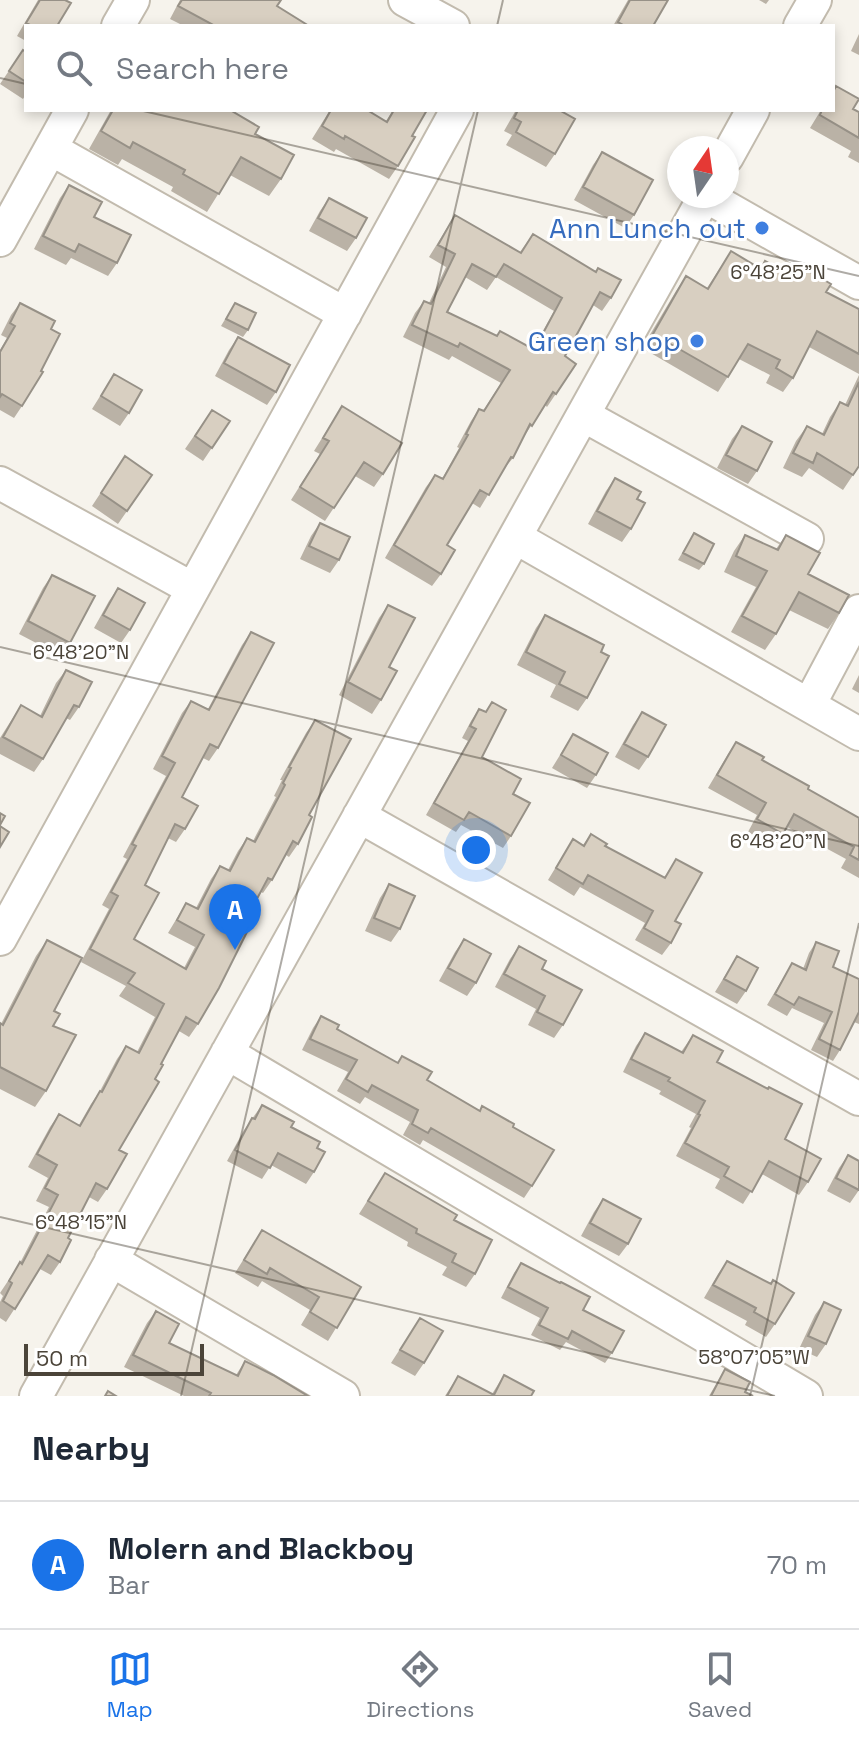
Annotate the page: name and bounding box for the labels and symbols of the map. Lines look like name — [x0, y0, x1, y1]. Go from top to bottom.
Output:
north arrow — [667, 136, 739, 208]
place label: Ann Lunch out — [549, 210, 746, 246]
marker: Ann Lunch out — [753, 219, 771, 237]
text: 6°48'25"N — [730, 259, 826, 285]
place label: Green shop — [528, 323, 681, 359]
marker: Green shop — [688, 332, 706, 350]
text: 6°48'20"N — [33, 639, 129, 665]
text: 6°48'20"N — [730, 828, 826, 854]
your location — [456, 830, 496, 870]
pin: A — [209, 884, 261, 950]
text: 6°48'15"N — [35, 1209, 127, 1235]
scale bar — [24, 1340, 204, 1376]
text: 58°07'05"W — [698, 1344, 810, 1370]

